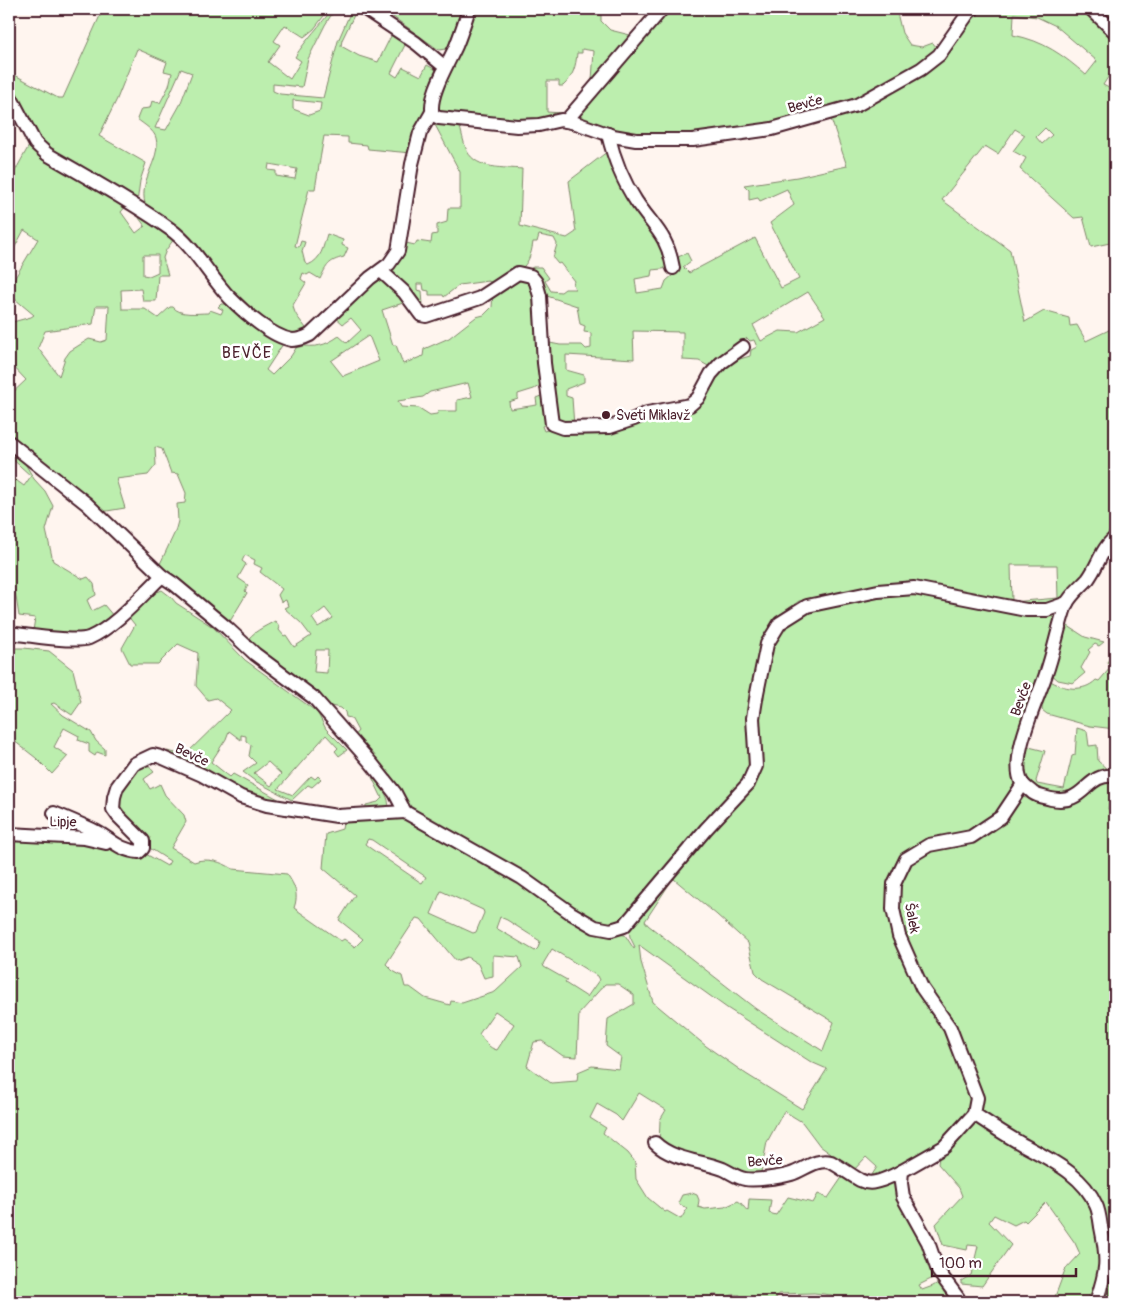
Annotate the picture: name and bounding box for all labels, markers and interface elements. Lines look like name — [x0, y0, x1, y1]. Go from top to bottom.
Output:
street label: Bevče — [786, 91, 824, 117]
district label: BEVČE — [222, 343, 272, 363]
place label: Sveti Miklavž — [616, 407, 690, 424]
marker: Sveti Miklavž — [600, 409, 612, 421]
street label: Bevče — [1007, 679, 1035, 718]
street label: Bevče — [172, 740, 212, 770]
street label: Lipje — [49, 813, 77, 831]
street label: Šalek — [901, 901, 924, 935]
street label: Bevče — [747, 1151, 783, 1171]
scale bar — [932, 1246, 1075, 1278]
text: 100 m — [939, 1254, 982, 1273]

